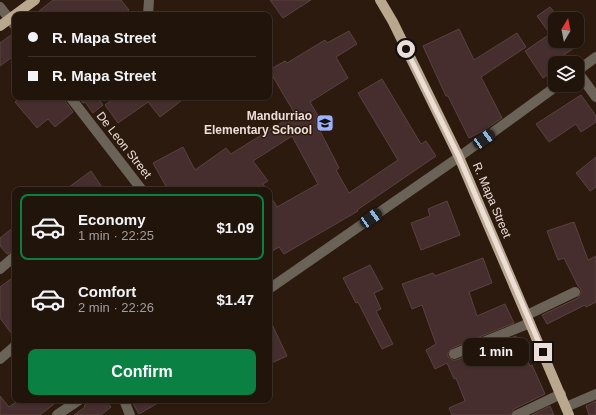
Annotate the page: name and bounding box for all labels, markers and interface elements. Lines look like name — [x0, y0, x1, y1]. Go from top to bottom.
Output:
north arrow — [548, 12, 584, 48]
map controls — [548, 12, 584, 92]
text: R. Mapa Street — [52, 29, 156, 46]
route start — [397, 40, 415, 58]
button: layers — [548, 56, 584, 92]
text: R. Mapa Street — [52, 67, 156, 84]
street label: De Leon Street — [94, 109, 155, 182]
place label: Mandurriao Elementary School — [204, 109, 312, 137]
school or university icon: Mandurriao Elementary School — [315, 113, 335, 133]
car — [471, 127, 497, 151]
street label: R. Mapa Street — [470, 160, 514, 240]
car — [358, 206, 384, 230]
icon: car — [30, 209, 66, 245]
text: Economy — [78, 211, 146, 228]
text: $1.09 — [216, 219, 254, 236]
text: 1 min · 22:25 — [78, 228, 154, 243]
icon: car — [30, 281, 66, 317]
text: Comfort — [78, 283, 136, 300]
text: $1.47 — [216, 291, 254, 308]
text: 2 min · 22:26 — [78, 300, 154, 315]
callout: 1 min — [463, 338, 529, 366]
route end — [534, 343, 552, 361]
text: 1 min — [479, 344, 513, 359]
button: Confirm — [28, 349, 256, 395]

